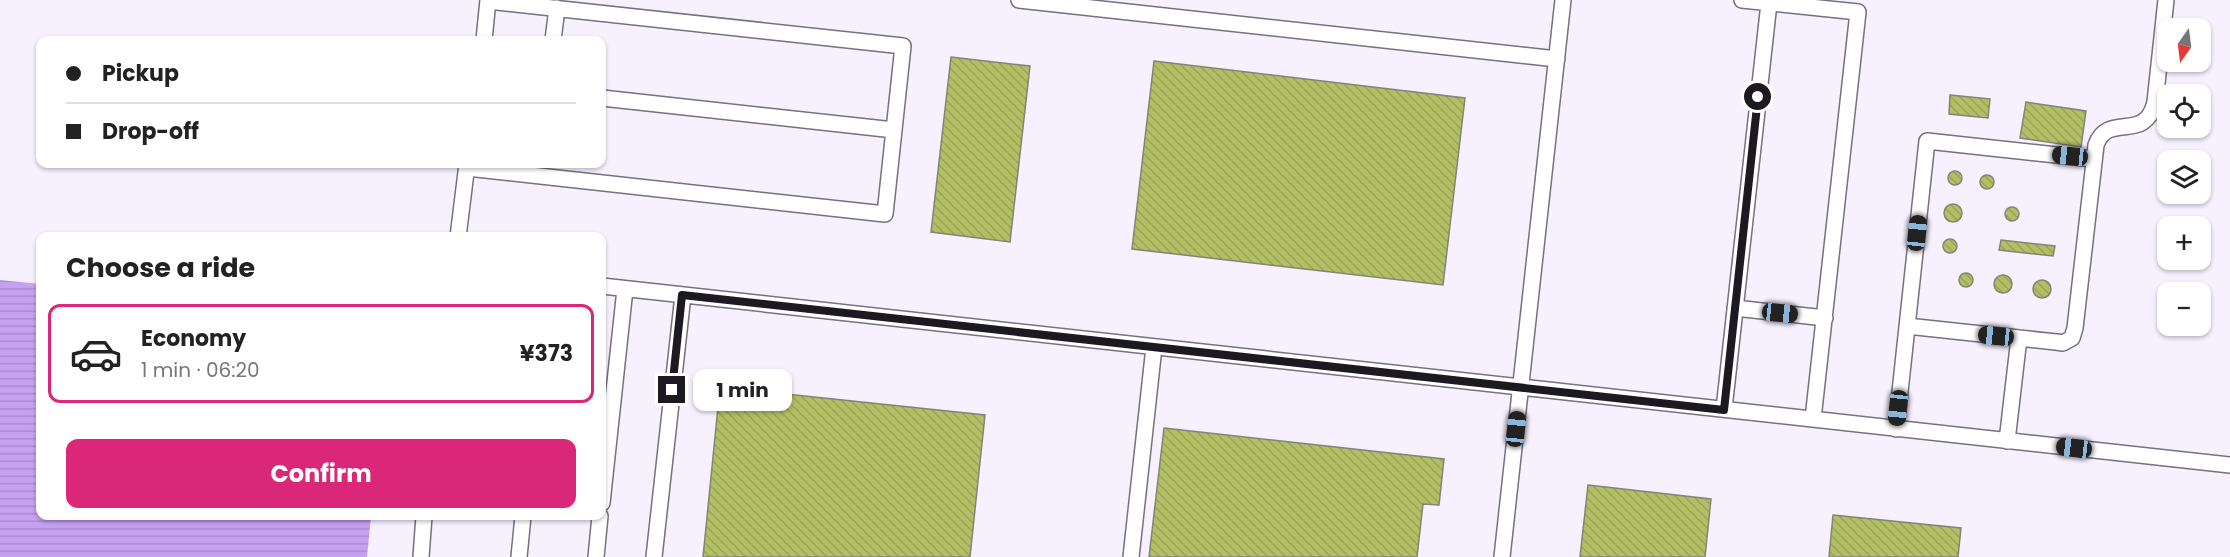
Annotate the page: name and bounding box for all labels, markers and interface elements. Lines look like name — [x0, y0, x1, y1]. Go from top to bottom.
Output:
north arrow — [2157, 18, 2211, 72]
map controls — [2157, 18, 2211, 336]
text: Pickup — [102, 58, 179, 89]
route start — [1744, 83, 1771, 110]
button: locate — [2157, 84, 2211, 138]
text: Drop-off — [102, 116, 199, 147]
car — [2051, 145, 2089, 167]
button: layers — [2157, 150, 2211, 204]
car — [1906, 214, 1928, 252]
button: + — [2157, 216, 2211, 270]
text: Choose a ride — [66, 249, 255, 286]
button: − — [2157, 282, 2211, 336]
car — [1761, 302, 1799, 324]
text: Economy — [141, 323, 246, 354]
car — [1977, 325, 2015, 347]
icon: car — [69, 327, 123, 381]
text: ¥373 — [520, 338, 573, 369]
text: 1 min · 06:20 — [141, 356, 260, 384]
callout: 1 min — [693, 369, 792, 411]
route end — [658, 376, 685, 403]
text: 1 min — [716, 376, 769, 404]
car — [1887, 389, 1909, 427]
car — [1505, 410, 1527, 448]
car — [2055, 437, 2093, 459]
button: Confirm — [66, 439, 576, 508]

